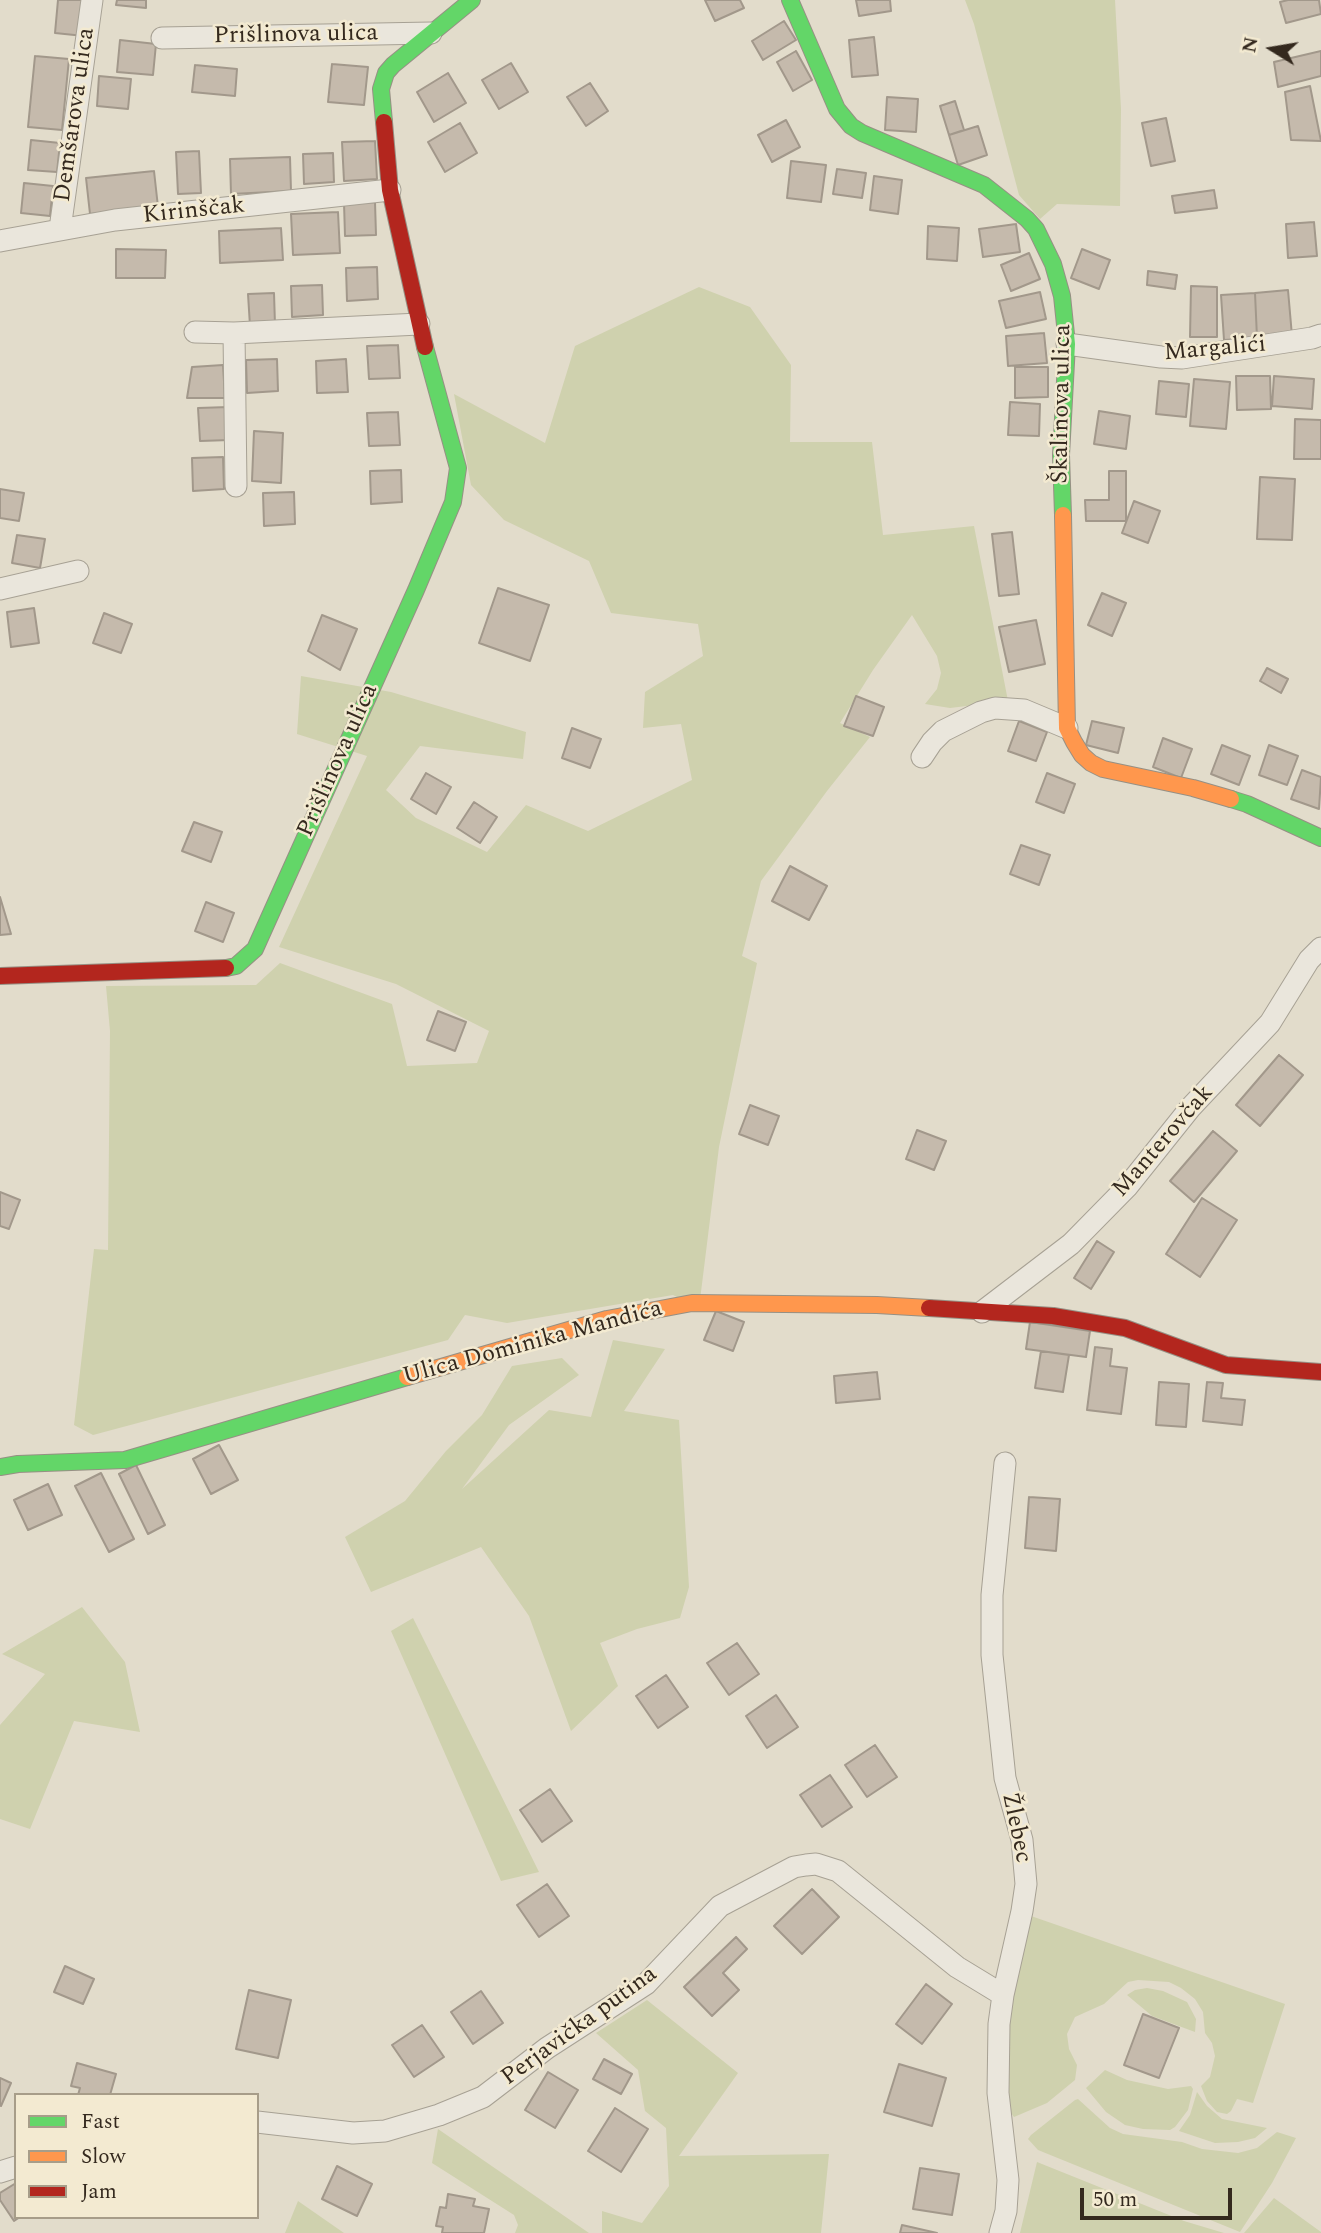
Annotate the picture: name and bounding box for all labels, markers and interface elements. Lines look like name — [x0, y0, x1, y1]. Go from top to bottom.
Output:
north arrow — [1237, 14, 1307, 84]
street label: Prišlinova ulica — [214, 20, 378, 52]
street label: Demšarova ulica — [49, 26, 103, 204]
text: N — [1235, 35, 1267, 55]
street label: Kirinščak — [142, 192, 246, 232]
street label: Škalinova ulica — [1047, 324, 1079, 484]
street label: Margalići — [1163, 331, 1267, 369]
street label: Prišlinova ulica — [292, 680, 386, 842]
street label: Manterovčak — [1107, 1080, 1221, 1204]
street label: Ulica Dominika Mandića — [400, 1295, 666, 1393]
street label: Žlebec — [994, 1790, 1036, 1866]
street label: Perjavička putina — [497, 1961, 663, 2093]
legend — [14, 2093, 259, 2219]
text: Fast — [81, 2106, 120, 2138]
text: Slow — [81, 2141, 125, 2173]
scale bar — [1083, 2174, 1235, 2218]
text: Jam — [81, 2176, 117, 2208]
text: 50 m — [1093, 2184, 1137, 2216]

